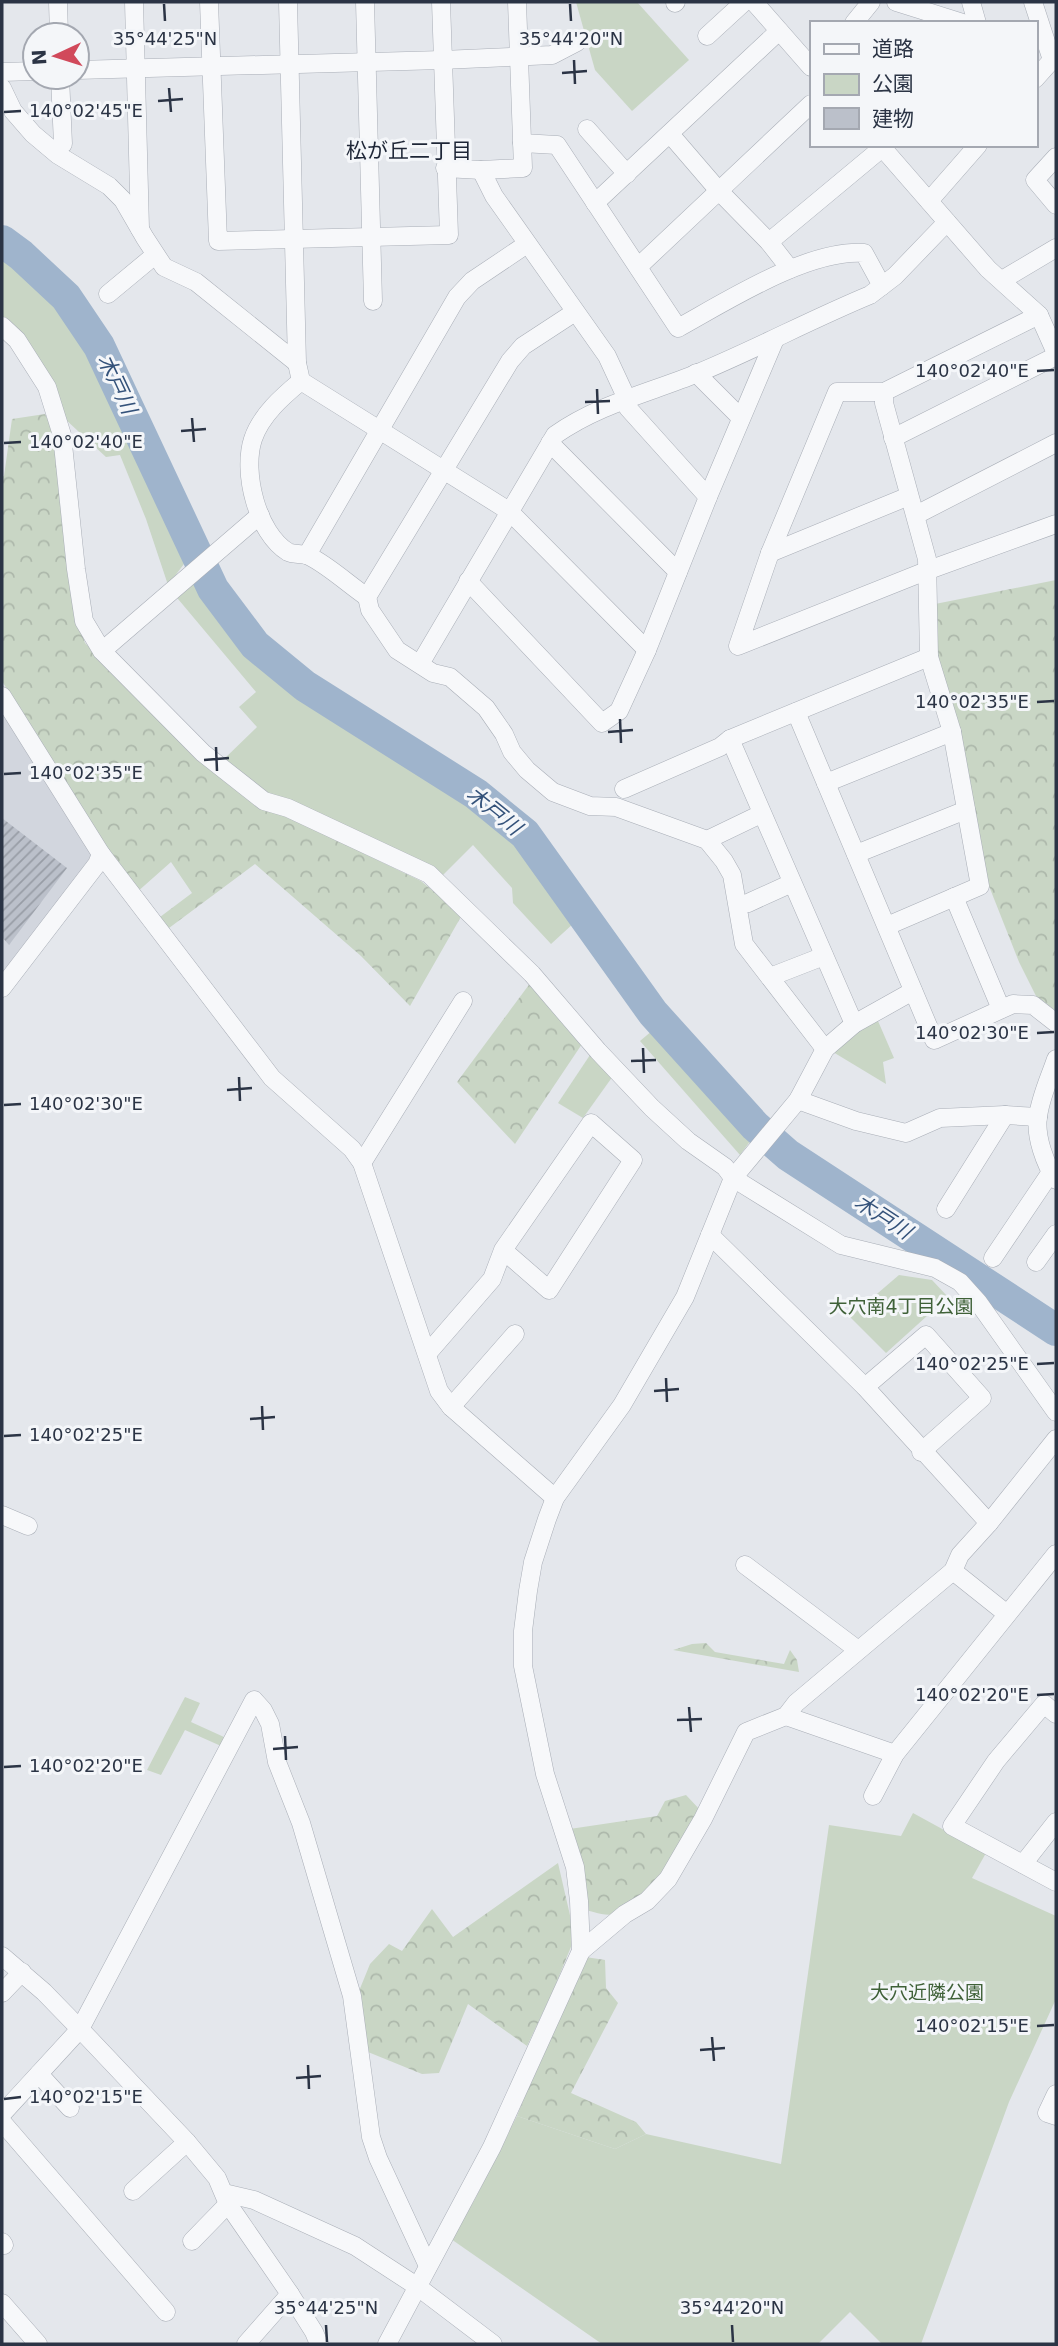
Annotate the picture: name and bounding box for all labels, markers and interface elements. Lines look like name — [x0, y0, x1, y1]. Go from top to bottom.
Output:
north arrow — [21, 21, 91, 91]
legend — [810, 21, 1037, 147]
text: 35°44'25"N — [113, 28, 217, 49]
text: 35°44'20"N — [519, 28, 623, 49]
text: 道路 — [872, 37, 914, 61]
text: N — [28, 48, 51, 66]
text: 公園 — [872, 72, 914, 96]
text: 140°02'45"E — [29, 100, 143, 121]
text: 建物 — [872, 107, 914, 131]
district label: 松が丘二丁目 — [346, 139, 472, 163]
water label: 木戸川 — [93, 350, 142, 419]
text: 140°02'40"E — [915, 360, 1029, 381]
text: 140°02'40"E — [29, 431, 143, 452]
text: 140°02'35"E — [915, 691, 1029, 712]
text: 140°02'35"E — [29, 762, 143, 783]
water label: 木戸川 — [462, 782, 528, 841]
text: 140°02'30"E — [915, 1022, 1029, 1043]
text: 140°02'30"E — [29, 1093, 143, 1114]
water label: 木戸川 — [850, 1190, 918, 1245]
park label: 大穴南4丁目公園 — [828, 1295, 974, 1317]
text: 140°02'25"E — [915, 1353, 1029, 1374]
text: 140°02'25"E — [29, 1424, 143, 1445]
text: 140°02'20"E — [915, 1684, 1029, 1705]
text: 140°02'20"E — [29, 1755, 143, 1776]
park label: 大穴近隣公園 — [870, 1981, 984, 2003]
text: 140°02'15"E — [915, 2015, 1029, 2036]
text: 140°02'15"E — [29, 2086, 143, 2107]
text: 35°44'25"N — [274, 2297, 378, 2318]
text: 35°44'20"N — [680, 2297, 784, 2318]

